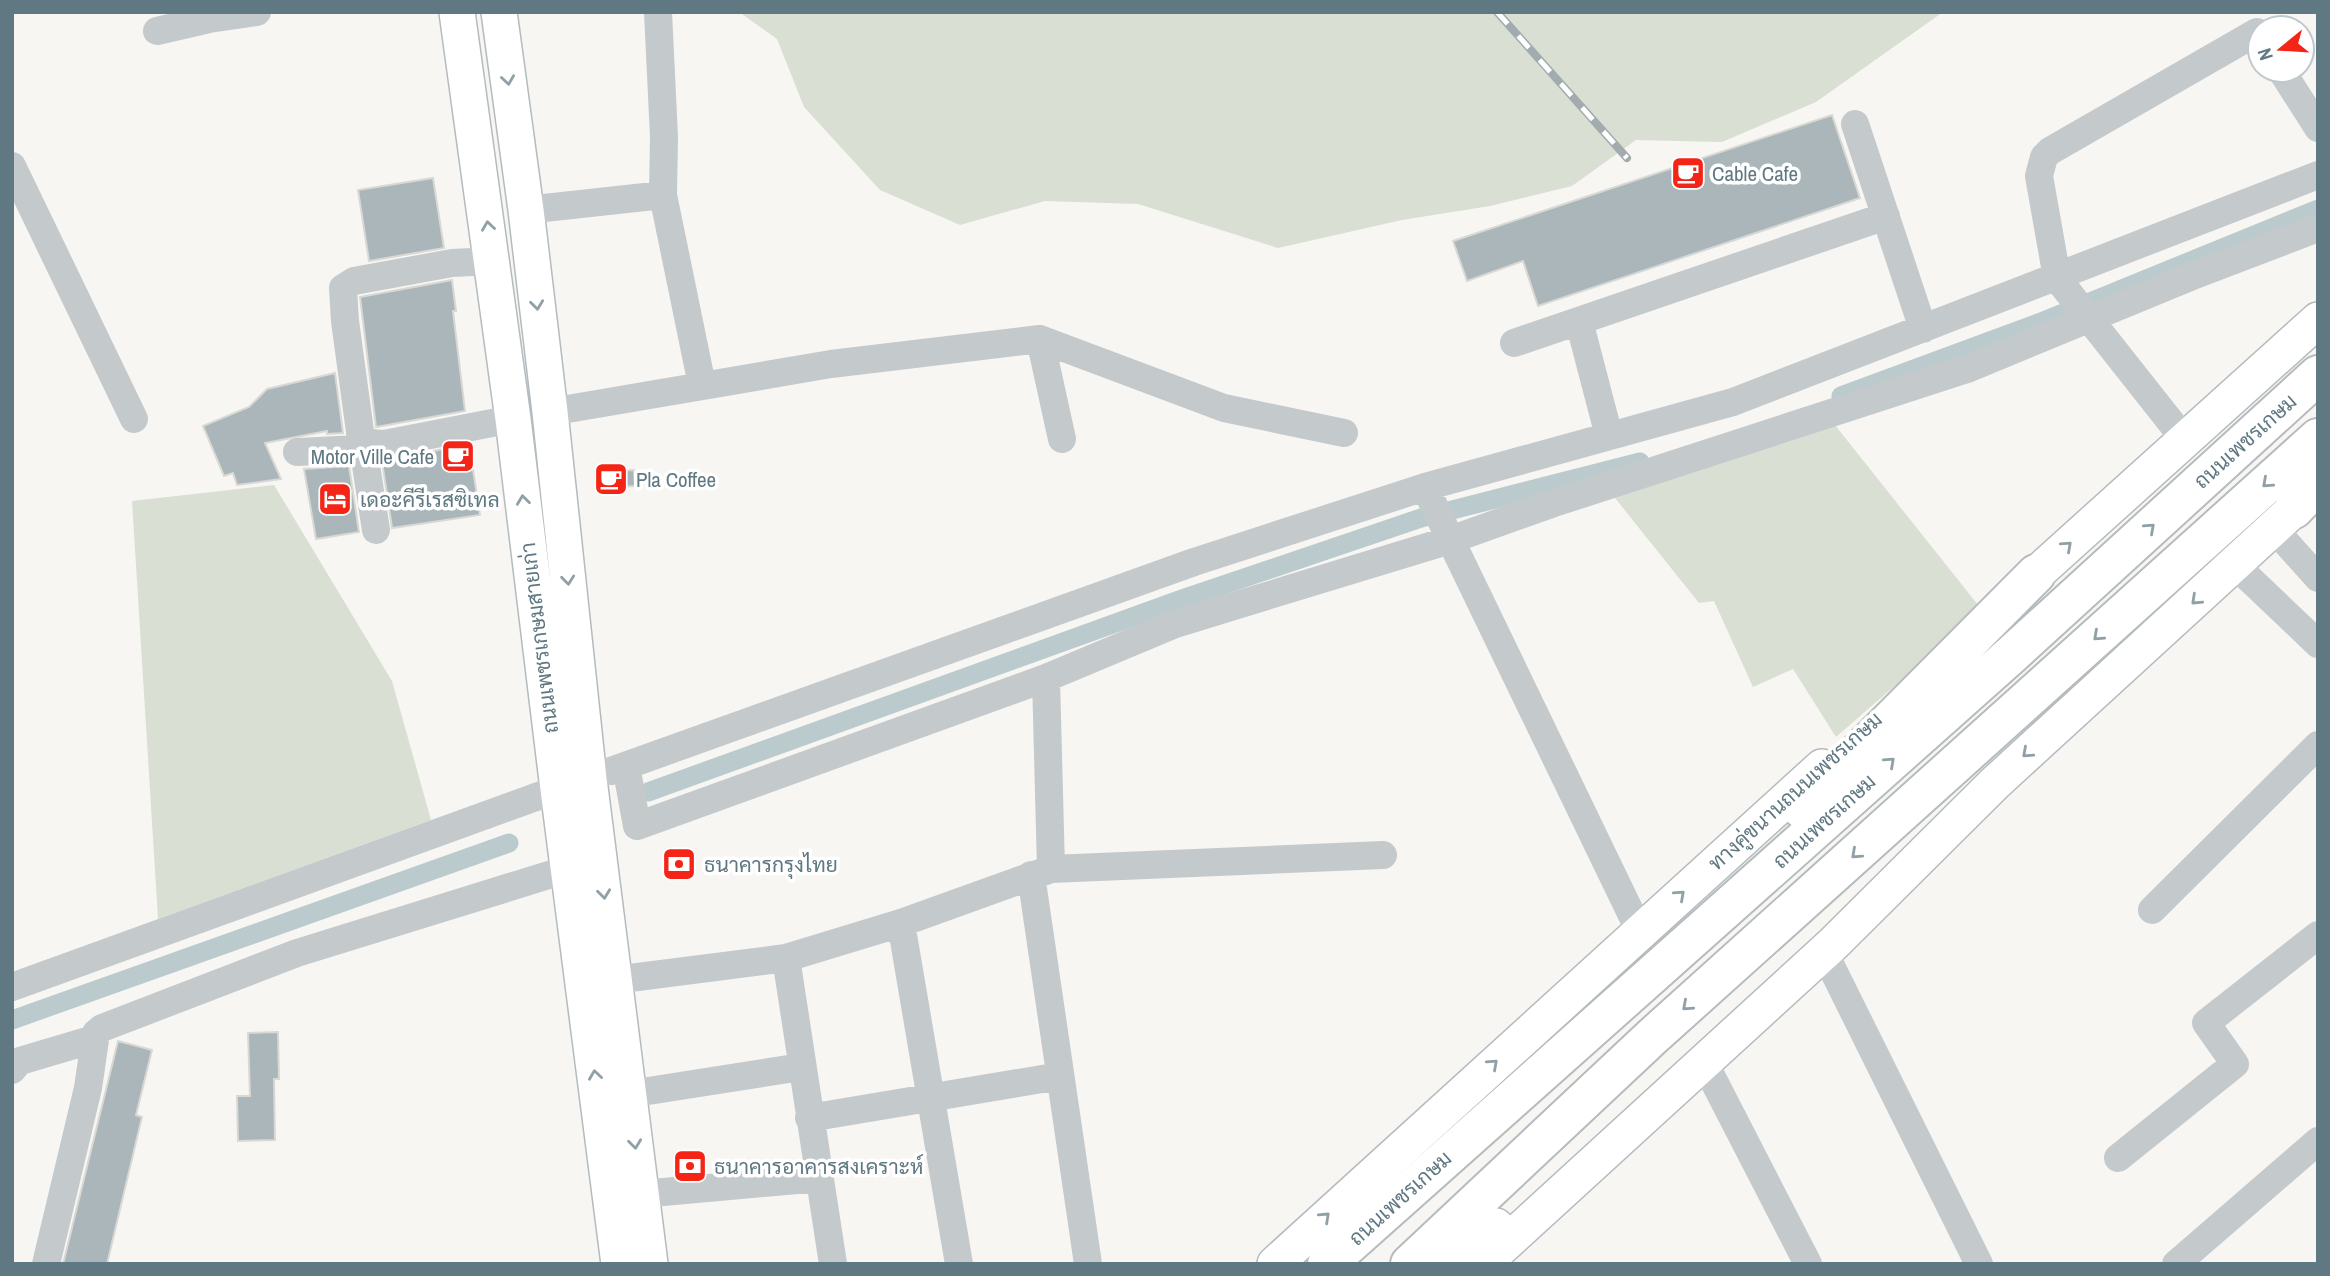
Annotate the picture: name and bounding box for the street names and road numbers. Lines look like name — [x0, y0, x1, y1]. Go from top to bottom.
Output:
street label: ถนนเพชรเกษม — [2187, 387, 2303, 495]
street label: ถนนเพชรเกษมสายเก่า — [513, 541, 565, 735]
street label: ทางคู่ขนานถนนเพชรเกษม — [1703, 706, 1887, 876]
street label: ถนนเพชรเกษม — [1768, 768, 1880, 874]
street label: ถนนเพชรเกษม — [1342, 1144, 1458, 1252]

